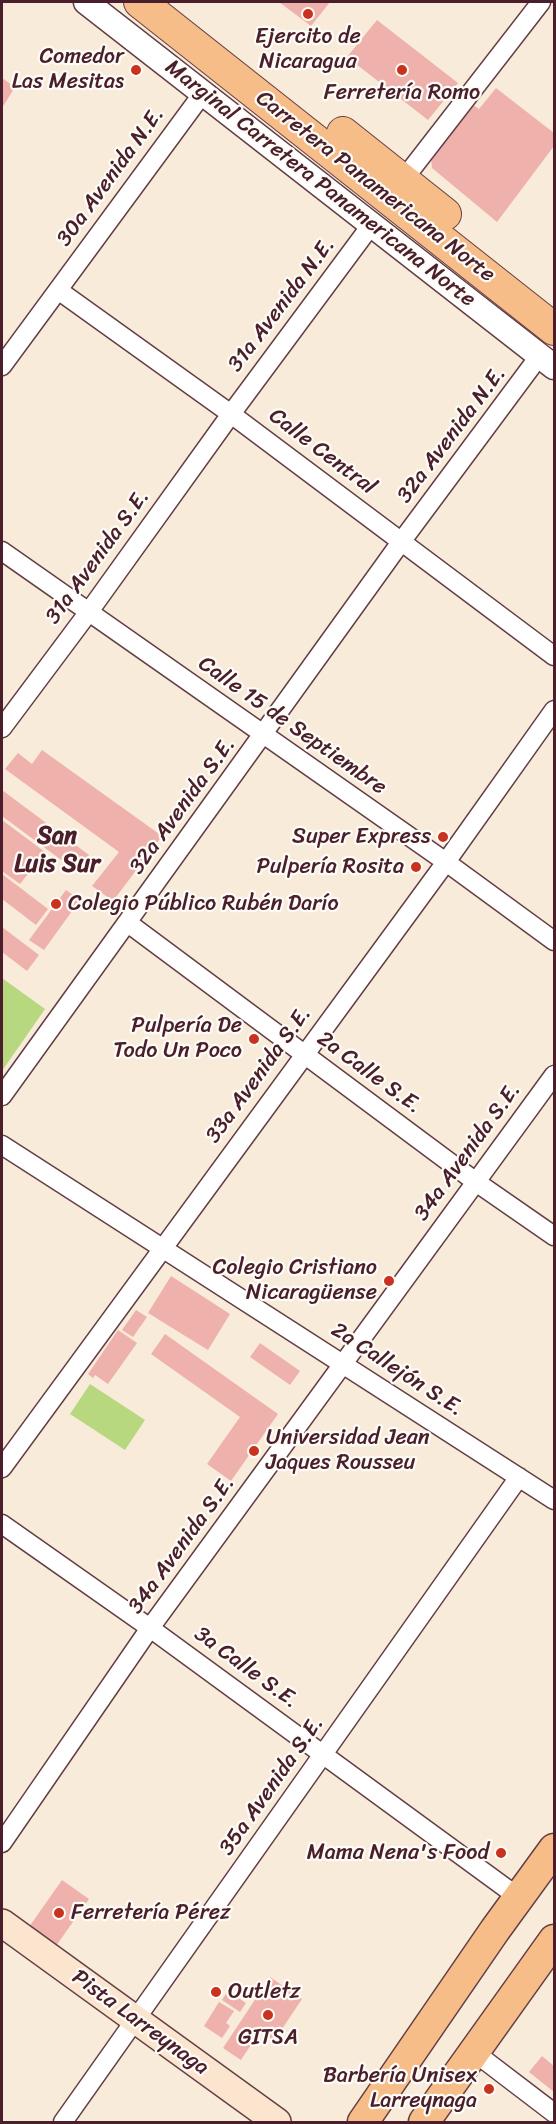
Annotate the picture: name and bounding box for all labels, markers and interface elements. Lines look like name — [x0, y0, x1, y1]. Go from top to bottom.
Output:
marker: Ejercito de Nicaragua — [301, 7, 315, 21]
place label: Ejercito de Nicaragua — [255, 24, 361, 76]
place label: Comedor Las Mesitas — [12, 44, 124, 96]
street label: Marginal Carretera Panamericana Norte — [160, 55, 480, 313]
marker: Comedor Las Mesitas — [129, 63, 143, 77]
marker: Ferretería Romo — [395, 63, 409, 77]
place label: Ferretería Romo — [324, 80, 480, 106]
street label: Carretera Panamericana Norte — [250, 85, 500, 289]
street label: 30a Avenida N.E. — [52, 102, 170, 252]
street label: 31a Avenida N.E. — [223, 233, 341, 377]
street label: 32a Avenida N.E. — [392, 361, 512, 509]
street label: Calle Central — [263, 403, 381, 501]
street label: 31a Avenida S.E. — [40, 485, 156, 629]
street label: Calle 15 de Septiembre — [193, 651, 391, 801]
street label: 32a Avenida S.E. — [124, 732, 242, 880]
district label: San Luis Sur — [14, 823, 100, 879]
place label: Super Express — [292, 824, 431, 850]
marker: Super Express — [436, 830, 450, 844]
place label: Pulpería Rosita — [256, 854, 404, 880]
marker: Pulpería Rosita — [409, 860, 423, 874]
place label: Colegio Público Rubén Darío — [68, 891, 339, 917]
marker: Colegio Público Rubén Darío — [49, 897, 63, 911]
street label: 33a Avenida S.E. — [201, 1002, 317, 1148]
place label: Pulpería De Todo Un Poco — [113, 1013, 242, 1064]
street label: 2a Calle S.E. — [311, 1026, 427, 1120]
marker: Pulpería De Todo Un Poco — [247, 1032, 261, 1046]
street label: 34a Avenida S.E. — [409, 1078, 527, 1226]
place label: Colegio Cristiano Nicaragüense — [212, 1255, 377, 1306]
marker: Colegio Cristiano Nicaragüense — [382, 1274, 396, 1288]
street label: 2a Callejón S.E. — [326, 1317, 468, 1423]
place label: Universidad Jean Jaques Rousseu — [266, 1425, 430, 1476]
marker: Universidad Jean Jaques Rousseu — [247, 1444, 261, 1458]
street label: 34a Avenida S.E. — [123, 1471, 241, 1619]
street label: 3a Calle S.E. — [189, 1621, 303, 1715]
street label: 35a Avenida S.E. — [214, 1711, 330, 1861]
place label: Mama Nena's Food — [307, 1840, 489, 1866]
marker: Mama Nena's Food — [494, 1846, 508, 1860]
place label: Ferretería Pérez — [71, 1900, 230, 1926]
marker: Ferretería Pérez — [52, 1906, 66, 1920]
street label: Pista Larreynaga — [66, 1964, 214, 2082]
place label: Outletz — [228, 1979, 301, 2005]
marker: Outletz — [209, 1985, 223, 1999]
marker: GITSA — [261, 2008, 275, 2022]
place label: GITSA — [238, 2025, 298, 2051]
place label: Barbería Unisex Larreynaga — [323, 2063, 477, 2114]
marker: Barbería Unisex Larreynaga — [482, 2082, 496, 2096]

